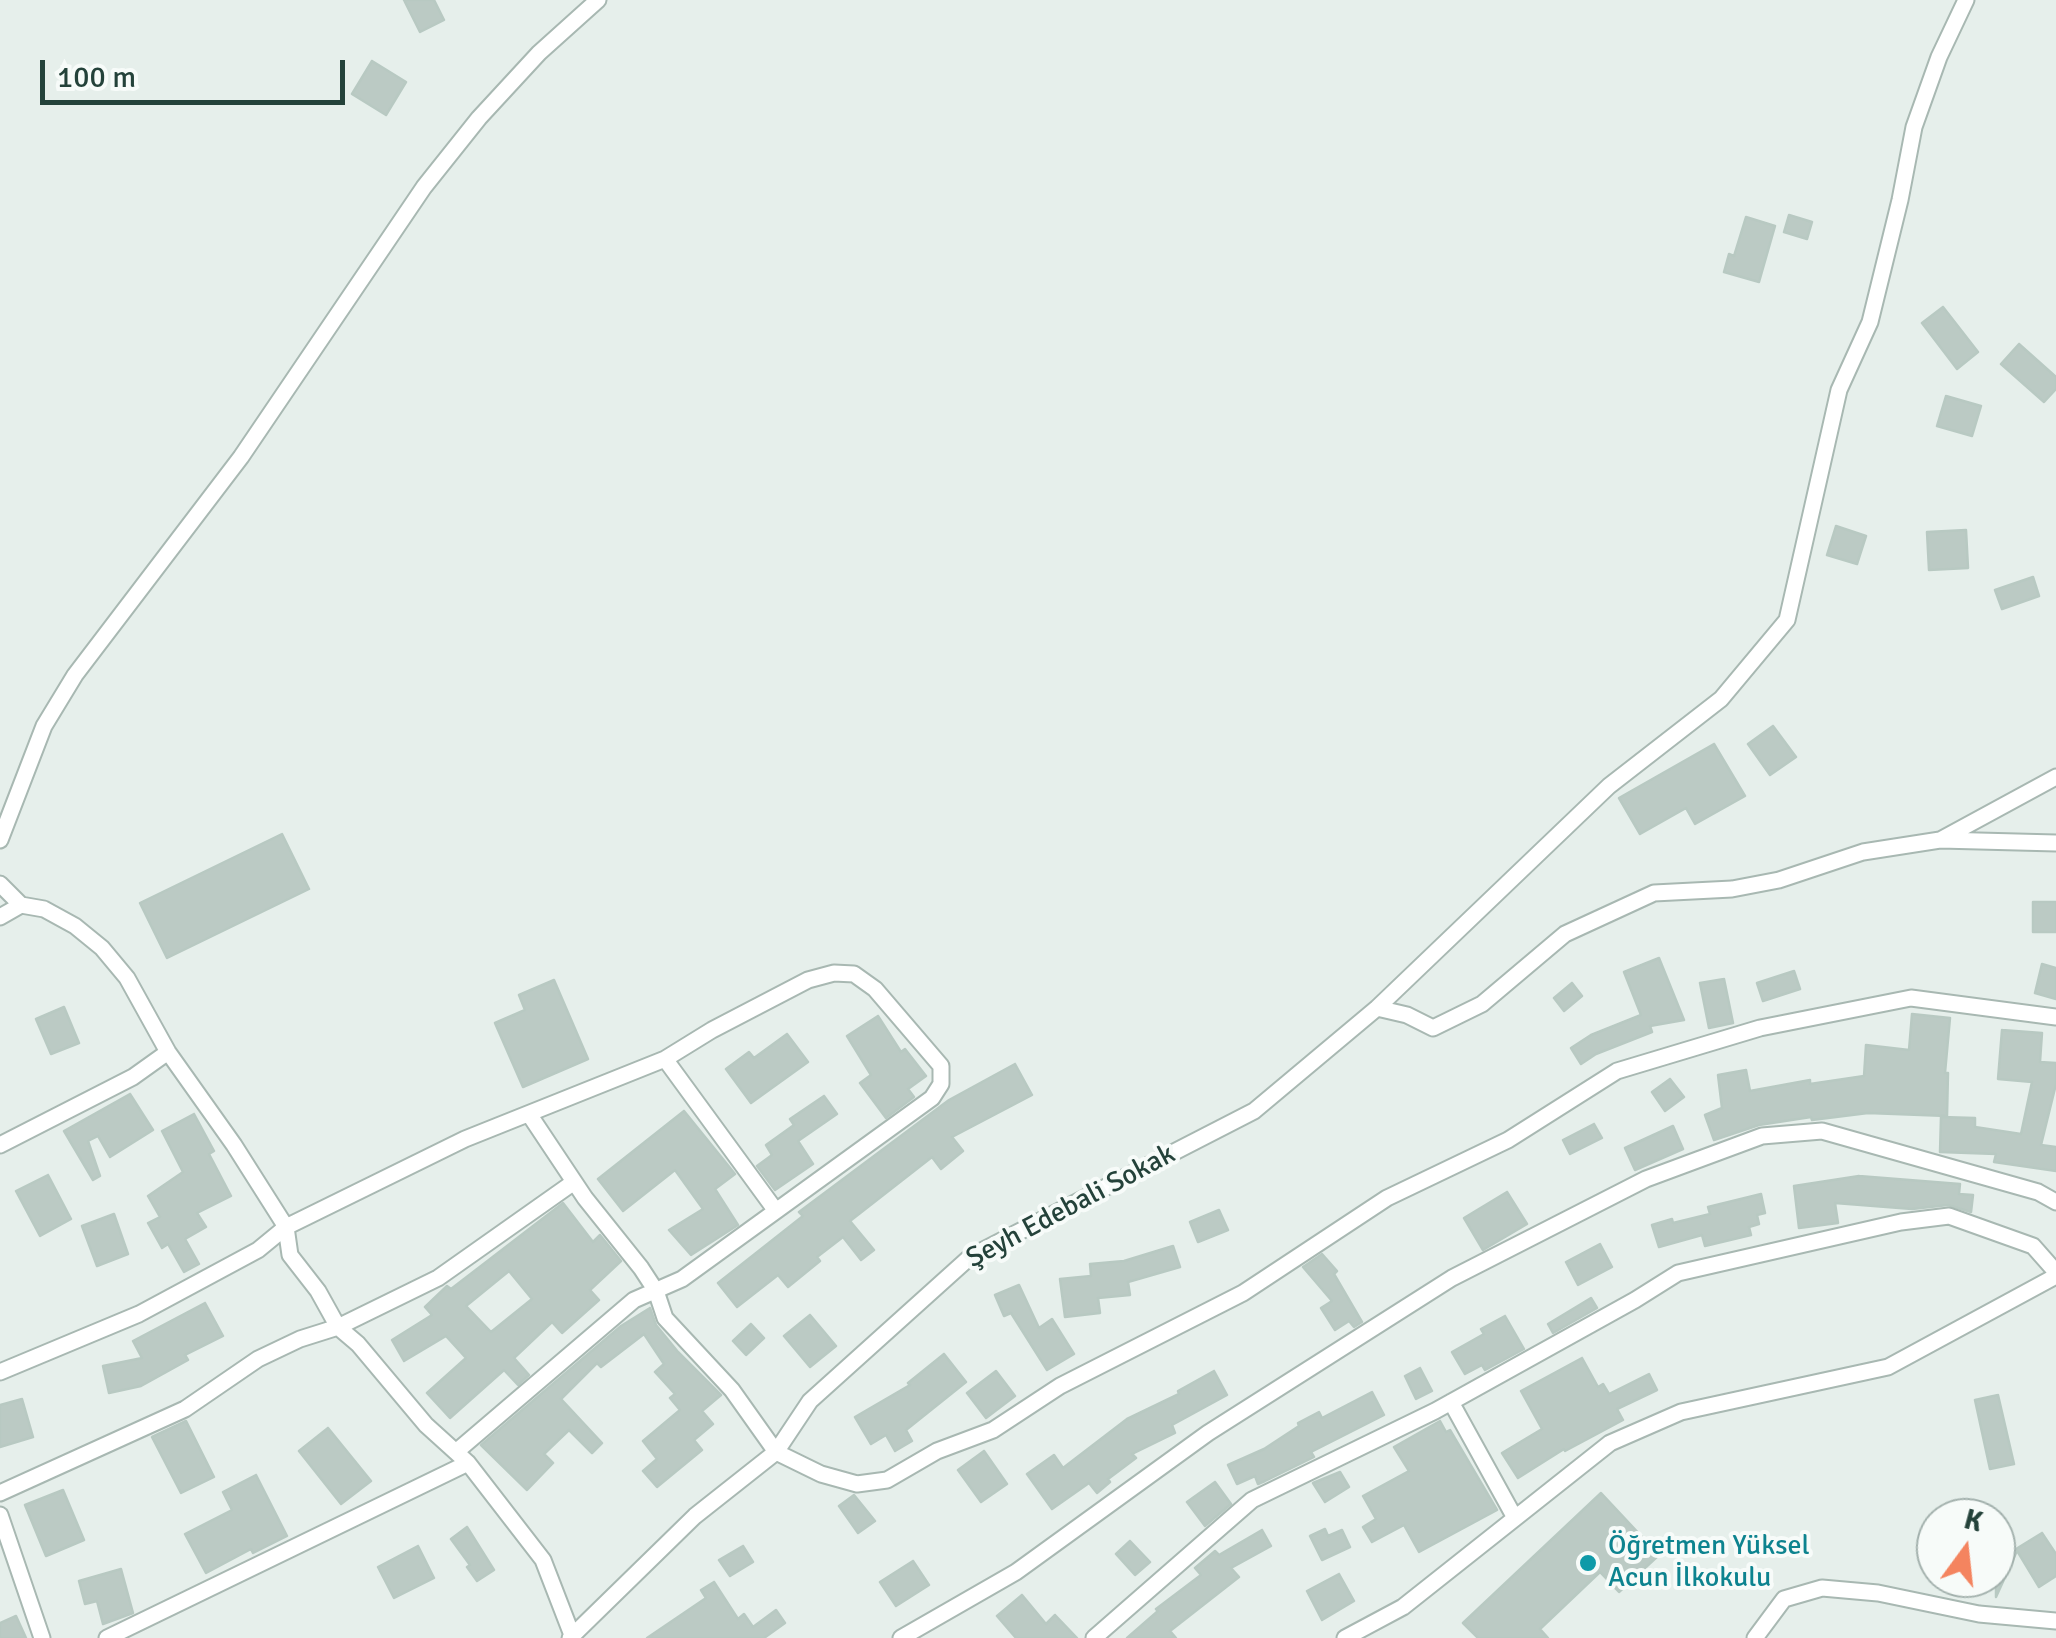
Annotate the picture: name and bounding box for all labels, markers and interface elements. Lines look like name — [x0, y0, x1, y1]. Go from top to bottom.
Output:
scale bar — [45, 40, 350, 102]
text: 100 m — [57, 59, 136, 96]
street label: Şeyh Edebali Sokak — [961, 1138, 1181, 1276]
north arrow — [1916, 1498, 2016, 1598]
text: K — [1960, 1502, 1986, 1540]
place label: Öğretmen Yüksel Acun İlkokulu — [1608, 1530, 1810, 1596]
marker: Öğretmen Yüksel Acun İlkokulu — [1577, 1552, 1599, 1574]

